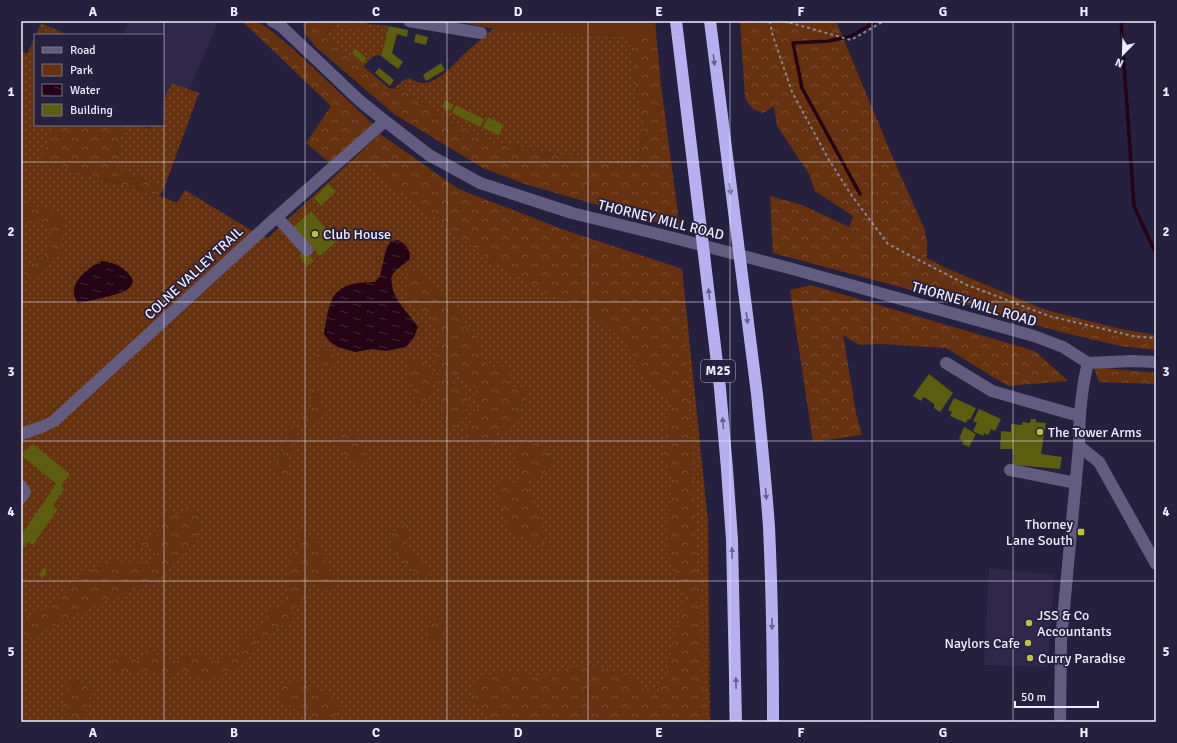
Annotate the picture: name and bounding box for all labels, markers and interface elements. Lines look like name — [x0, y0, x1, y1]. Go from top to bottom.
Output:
text: A — [89, 4, 98, 20]
text: B — [230, 4, 238, 20]
text: C — [372, 4, 380, 20]
text: D — [514, 4, 523, 20]
text: E — [655, 4, 663, 20]
text: F — [798, 4, 805, 20]
text: G — [939, 4, 947, 20]
text: H — [1080, 4, 1088, 20]
legend — [34, 34, 164, 126]
north arrow — [1103, 34, 1143, 74]
text: Road — [70, 43, 96, 58]
one-way arrow — [711, 54, 717, 66]
text: N — [1113, 55, 1125, 70]
text: Park — [70, 63, 93, 78]
text: Water — [70, 83, 101, 98]
text: 1 — [7, 84, 15, 100]
text: 1 — [1162, 84, 1170, 100]
text: Building — [70, 103, 113, 118]
one-way arrow — [727, 183, 733, 195]
street label: THORNEY MILL ROAD — [596, 196, 726, 244]
street label: COLNE VALLEY TRAIL — [141, 223, 247, 323]
text: 2 — [7, 224, 15, 240]
text: 2 — [1162, 224, 1170, 240]
place label: Club House — [323, 226, 391, 243]
marker: Club House — [310, 229, 320, 239]
street label: THORNEY MILL ROAD — [910, 278, 1038, 330]
one-way arrow — [706, 288, 712, 300]
one-way arrow — [744, 312, 750, 324]
road number: M25 — [701, 360, 735, 382]
text: 3 — [7, 364, 15, 380]
text: 3 — [1162, 364, 1170, 380]
one-way arrow — [720, 417, 726, 429]
place label: The Tower Arms — [1048, 424, 1142, 441]
marker: The Tower Arms — [1035, 427, 1045, 437]
one-way arrow — [762, 488, 769, 500]
text: 4 — [7, 504, 15, 520]
text: 4 — [1162, 504, 1170, 520]
place label: Thorney Lane South — [1006, 516, 1073, 549]
marker: Thorney Lane South — [1076, 527, 1086, 537]
one-way arrow — [729, 546, 735, 559]
place label: JSS & Co Accountants — [1037, 607, 1112, 640]
one-way arrow — [769, 618, 775, 631]
marker: JSS & Co Accountants — [1024, 618, 1034, 628]
place label: Naylors Cafe — [944, 635, 1020, 652]
marker: Naylors Cafe — [1023, 638, 1033, 648]
text: 5 — [7, 644, 15, 660]
text: 5 — [1162, 644, 1170, 660]
place label: Curry Paradise — [1038, 650, 1125, 667]
marker: Curry Paradise — [1025, 653, 1035, 663]
one-way arrow — [733, 676, 739, 689]
scale bar — [1015, 683, 1098, 709]
text: 50 m — [1021, 690, 1046, 705]
text: A — [89, 725, 98, 741]
text: B — [230, 725, 238, 741]
text: C — [372, 725, 380, 741]
text: D — [514, 725, 523, 741]
text: E — [655, 725, 663, 741]
text: F — [798, 725, 805, 741]
text: G — [939, 725, 947, 741]
text: H — [1080, 725, 1088, 741]

